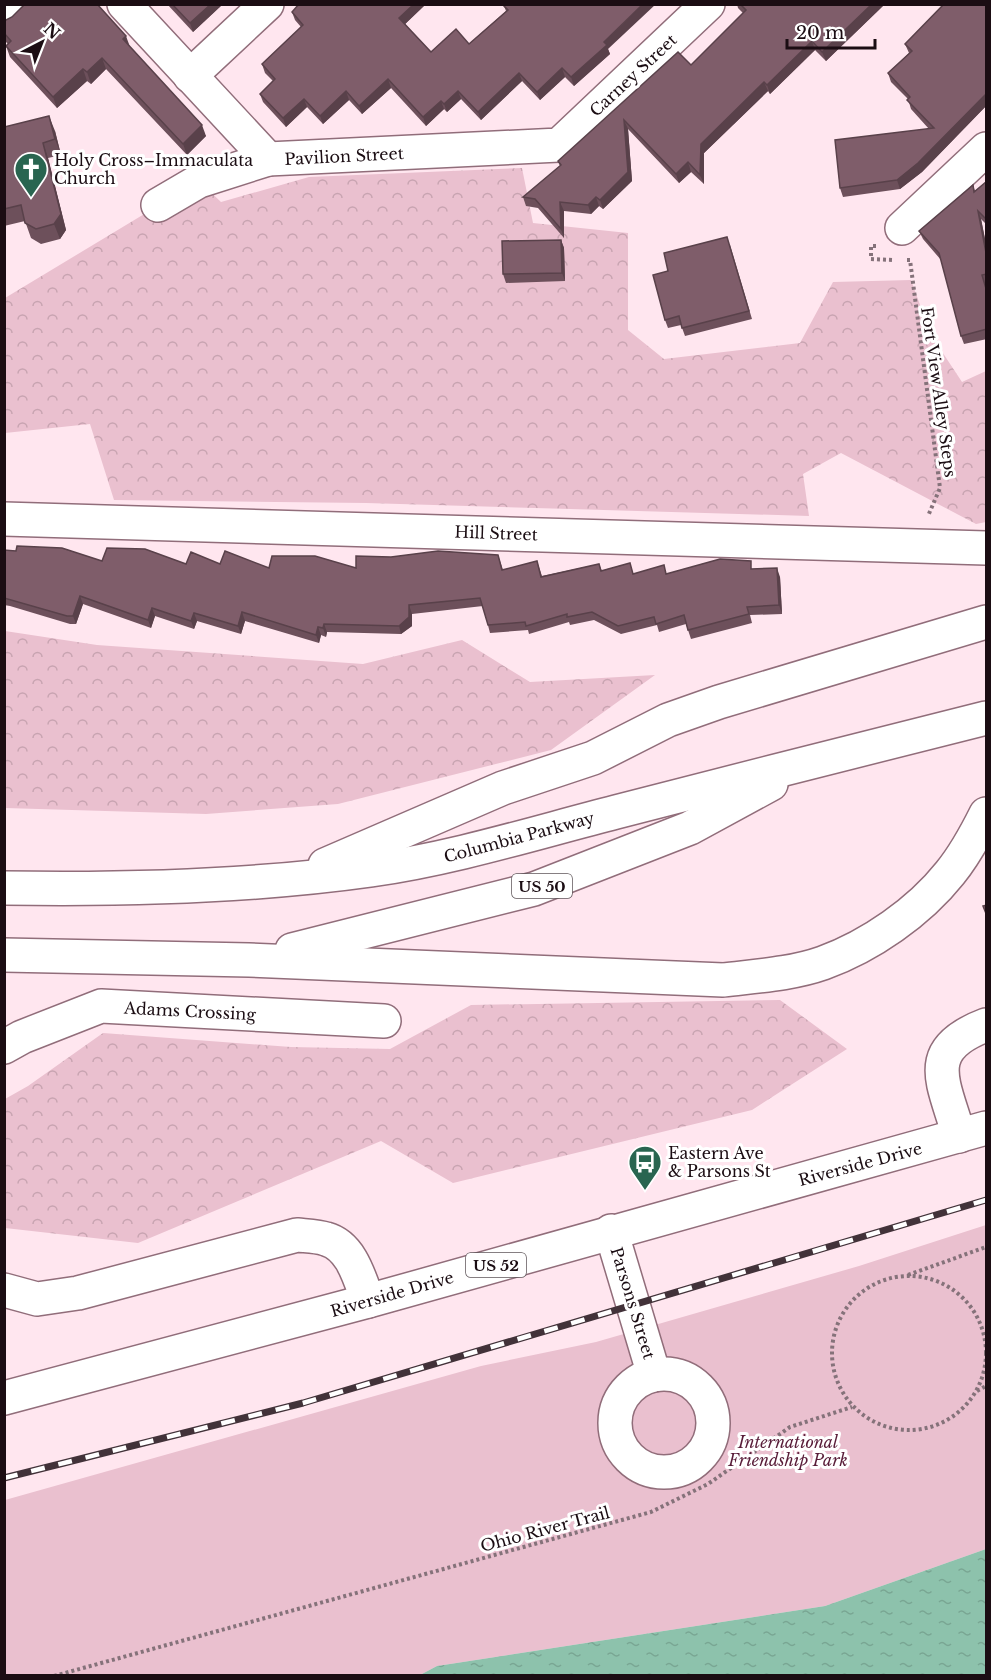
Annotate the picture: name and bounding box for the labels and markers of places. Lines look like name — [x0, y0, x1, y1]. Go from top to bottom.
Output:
place label: Holy Cross–Immaculata Church — [54, 150, 253, 188]
church icon: Holy Cross–Immaculata Church — [13, 151, 49, 198]
place label: Eastern Ave & Parsons St — [668, 1143, 771, 1181]
bus stop icon: Eastern Ave & Parsons St — [627, 1144, 663, 1191]

